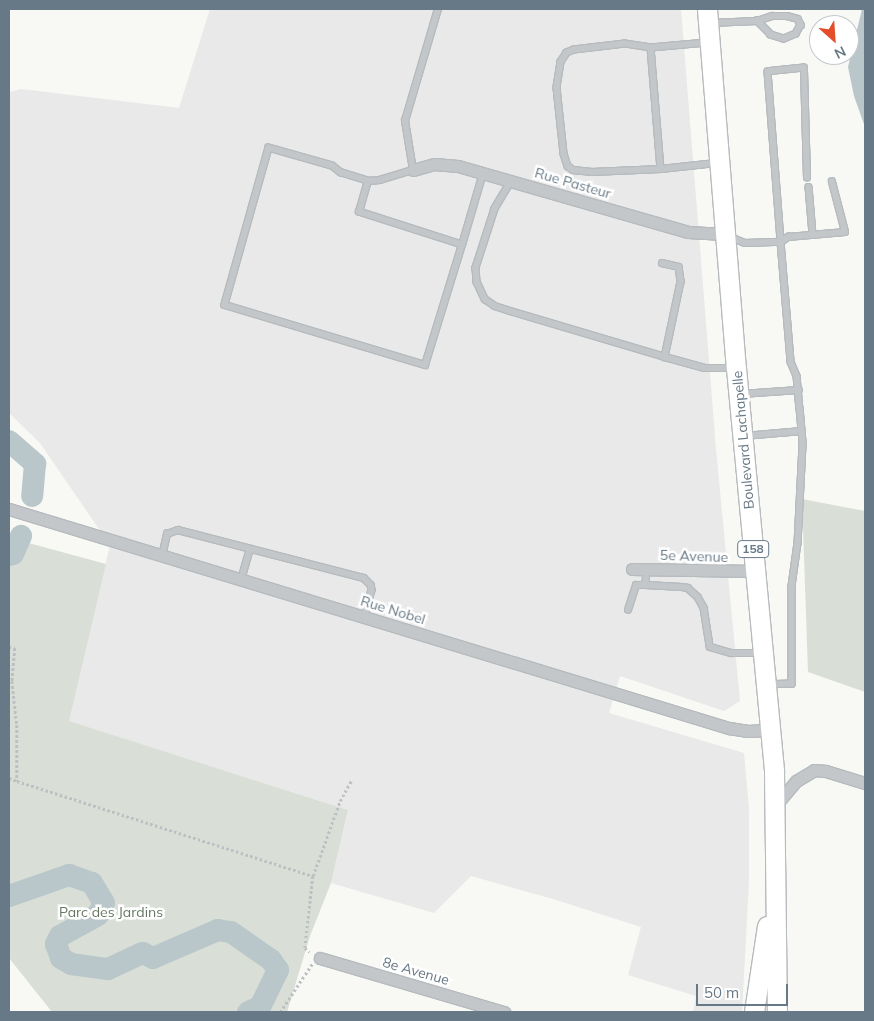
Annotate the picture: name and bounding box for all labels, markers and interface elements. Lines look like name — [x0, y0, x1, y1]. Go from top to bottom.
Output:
north arrow — [809, 15, 859, 65]
text: N — [831, 42, 849, 63]
street label: Rue Pasteur — [533, 164, 613, 202]
street label: Boulevard Lachapelle — [729, 370, 757, 510]
road number: 158 — [737, 540, 769, 558]
street label: 5e Avenue — [660, 546, 728, 566]
street label: Rue Nobel — [359, 592, 427, 628]
park label: Parc des Jardins — [59, 904, 163, 920]
street label: 8e Avenue — [381, 953, 451, 989]
scale bar — [699, 974, 792, 1006]
text: 50 m — [704, 983, 739, 1002]

